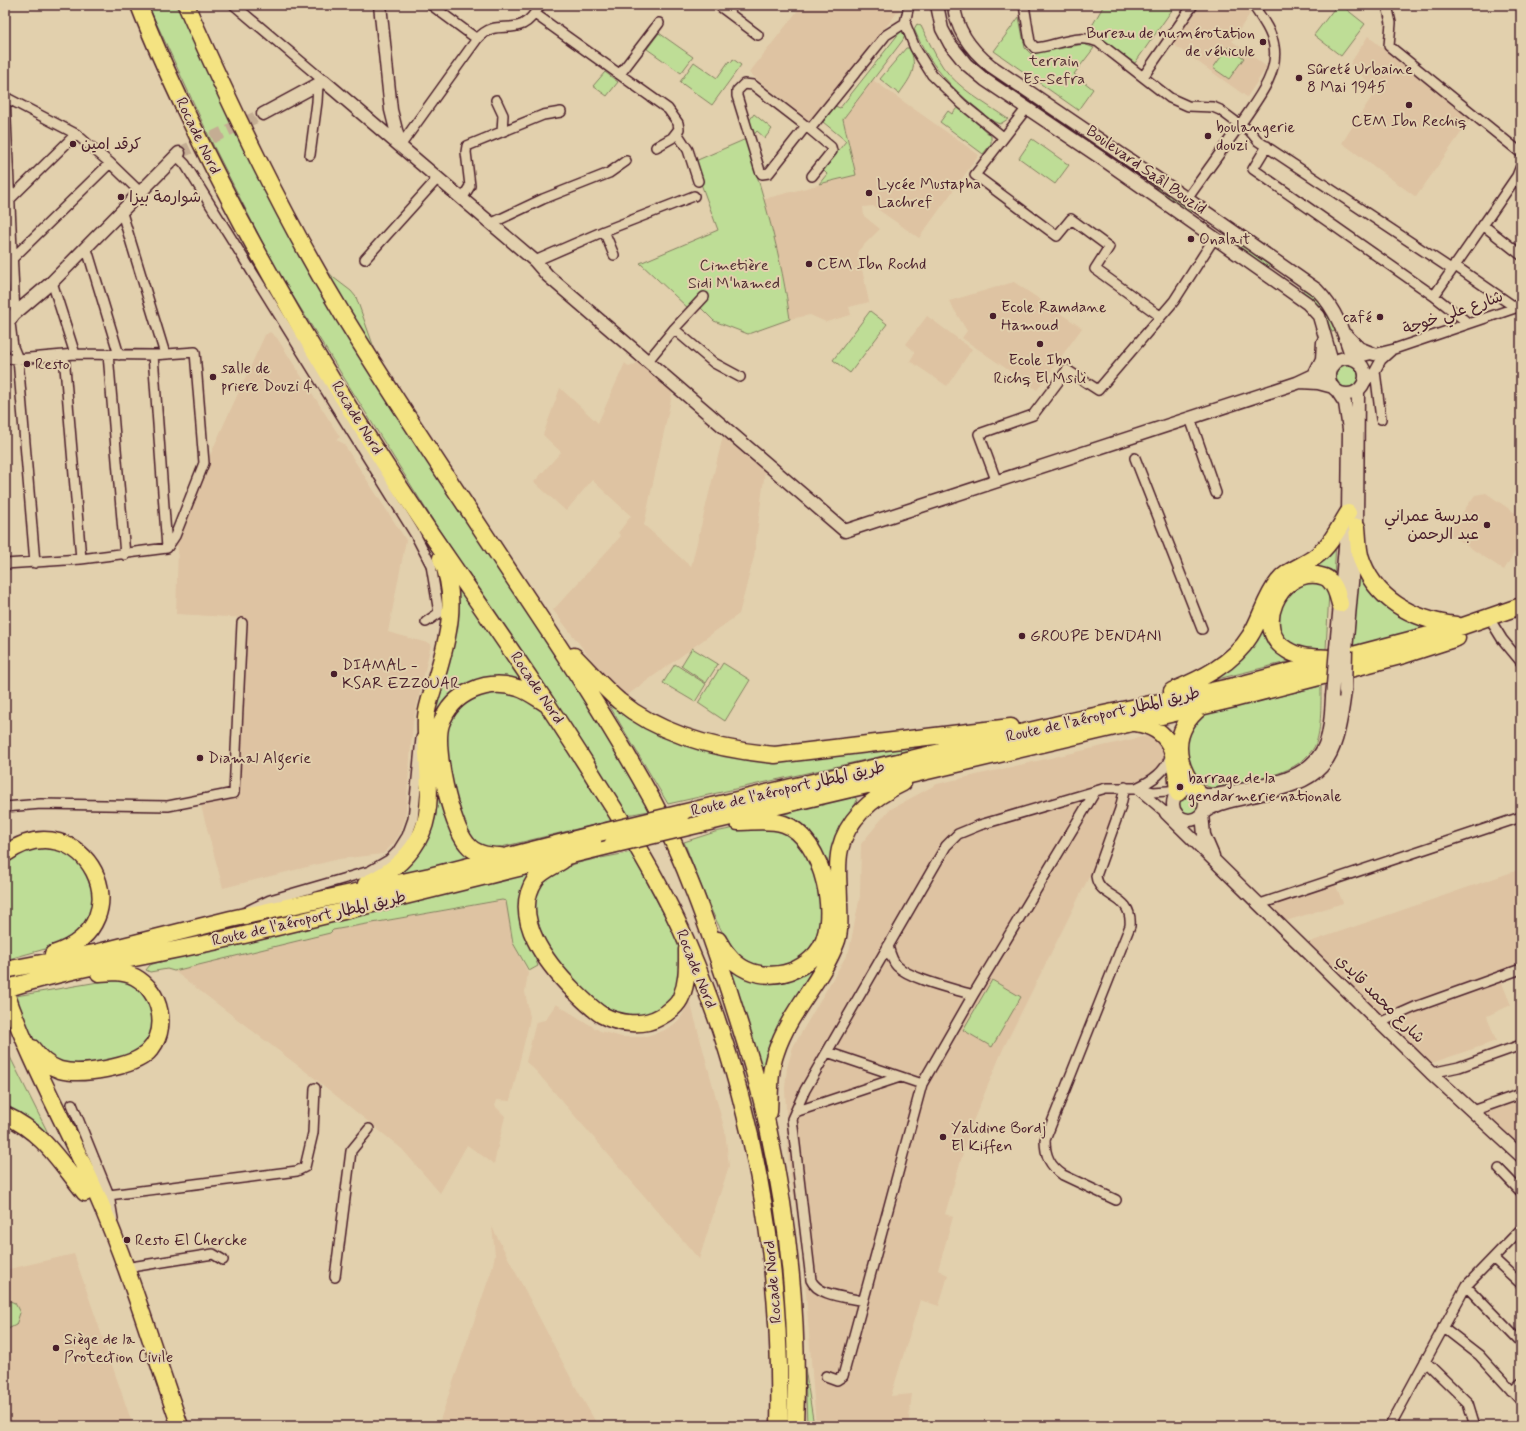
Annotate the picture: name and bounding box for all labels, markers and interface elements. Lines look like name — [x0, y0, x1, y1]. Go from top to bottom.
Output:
place label: Bureau de numérotation de véhicule — [1086, 23, 1255, 62]
marker: Bureau de numérotation de véhicule — [1258, 37, 1268, 47]
park label: terrain Es-Sefra — [1023, 51, 1085, 90]
place label: Sûreté Urbaine 8 Mai 1945 — [1307, 59, 1413, 98]
marker: Sûreté Urbaine 8 Mai 1945 — [1294, 73, 1304, 83]
street label: Rocade Nord — [170, 94, 226, 178]
marker: CEM Ibn Rechiq — [1404, 100, 1414, 110]
place label: CEM Ibn Rechiq — [1351, 111, 1467, 132]
place label: boulangerie douzi — [1216, 117, 1295, 156]
street label: Boulevard Saâl Bouzid — [1082, 121, 1210, 219]
marker: boulangerie douzi — [1203, 131, 1213, 141]
place label: كرقد امين — [81, 134, 142, 155]
marker: كرقد امين — [68, 139, 78, 149]
place label: Lycée Mustapha Lachref — [877, 174, 981, 213]
place label: شوارمة بيزا — [129, 187, 201, 208]
marker: Lycée Mustapha Lachref — [864, 188, 874, 198]
marker: شوارمة بيزا — [116, 192, 126, 202]
place label: Onalait — [1199, 229, 1251, 250]
marker: Onalait — [1186, 234, 1196, 244]
place label: CEM Ibn Rochd — [817, 254, 926, 275]
park label: Cimetière Sidi M'hamed — [688, 255, 780, 294]
marker: CEM Ibn Rochd — [804, 259, 814, 269]
street label: شارع علي خوجة — [1400, 286, 1507, 343]
place label: Ecole Ramdane Hamoud — [1001, 297, 1107, 336]
place label: café — [1343, 307, 1372, 328]
marker: Ecole Ramdane Hamoud — [988, 311, 998, 321]
marker: café — [1375, 312, 1385, 322]
marker: Ecole Ibn Richq El Msili — [1035, 339, 1045, 349]
place label: Ecole Ibn Richq El Msili — [994, 350, 1086, 389]
place label: Resto — [35, 354, 70, 375]
place label: salle de priere Douzi 4 — [221, 358, 313, 397]
marker: Resto — [22, 359, 32, 369]
marker: salle de priere Douzi 4 — [208, 372, 218, 382]
street label: Rocade Nord — [326, 377, 388, 459]
place label: مدرسة عمراني عبد الرحمن — [1384, 506, 1479, 545]
marker: مدرسة عمراني عبد الرحمن — [1482, 520, 1492, 530]
place label: GROUPE DENDANI — [1030, 626, 1162, 647]
marker: GROUPE DENDANI — [1017, 631, 1027, 641]
street label: Rocade Nord — [505, 648, 569, 728]
place label: DIAMAL - KSAR EZZOUAR — [342, 655, 459, 694]
marker: DIAMAL - KSAR EZZOUAR — [329, 669, 339, 679]
street label: Route de l'aéroport طريق المطار — [1004, 682, 1202, 748]
place label: Diamal Algerie — [208, 748, 311, 770]
marker: Diamal Algerie — [195, 753, 205, 763]
street label: Route de l'aéroport طريق المطار — [689, 756, 887, 822]
place label: barrage de la gendarmerie nationale — [1188, 768, 1342, 807]
marker: barrage de la gendarmerie nationale — [1175, 782, 1185, 792]
street label: Route de l'aéroport طريق المطار — [210, 886, 408, 952]
street label: Rocade Nord — [671, 927, 721, 1011]
street label: شارع محمد قايدي — [1331, 950, 1429, 1048]
place label: Yalidine Bordj El Kiffen — [951, 1118, 1046, 1157]
marker: Yalidine Bordj El Kiffen — [938, 1132, 948, 1142]
place label: Resto El Chercke — [135, 1230, 247, 1251]
marker: Resto El Chercke — [122, 1235, 132, 1245]
street label: Rocade Nord — [759, 1240, 787, 1324]
place label: Siège de la Protection Civile — [64, 1329, 173, 1368]
marker: Siège de la Protection Civile — [51, 1343, 61, 1353]

